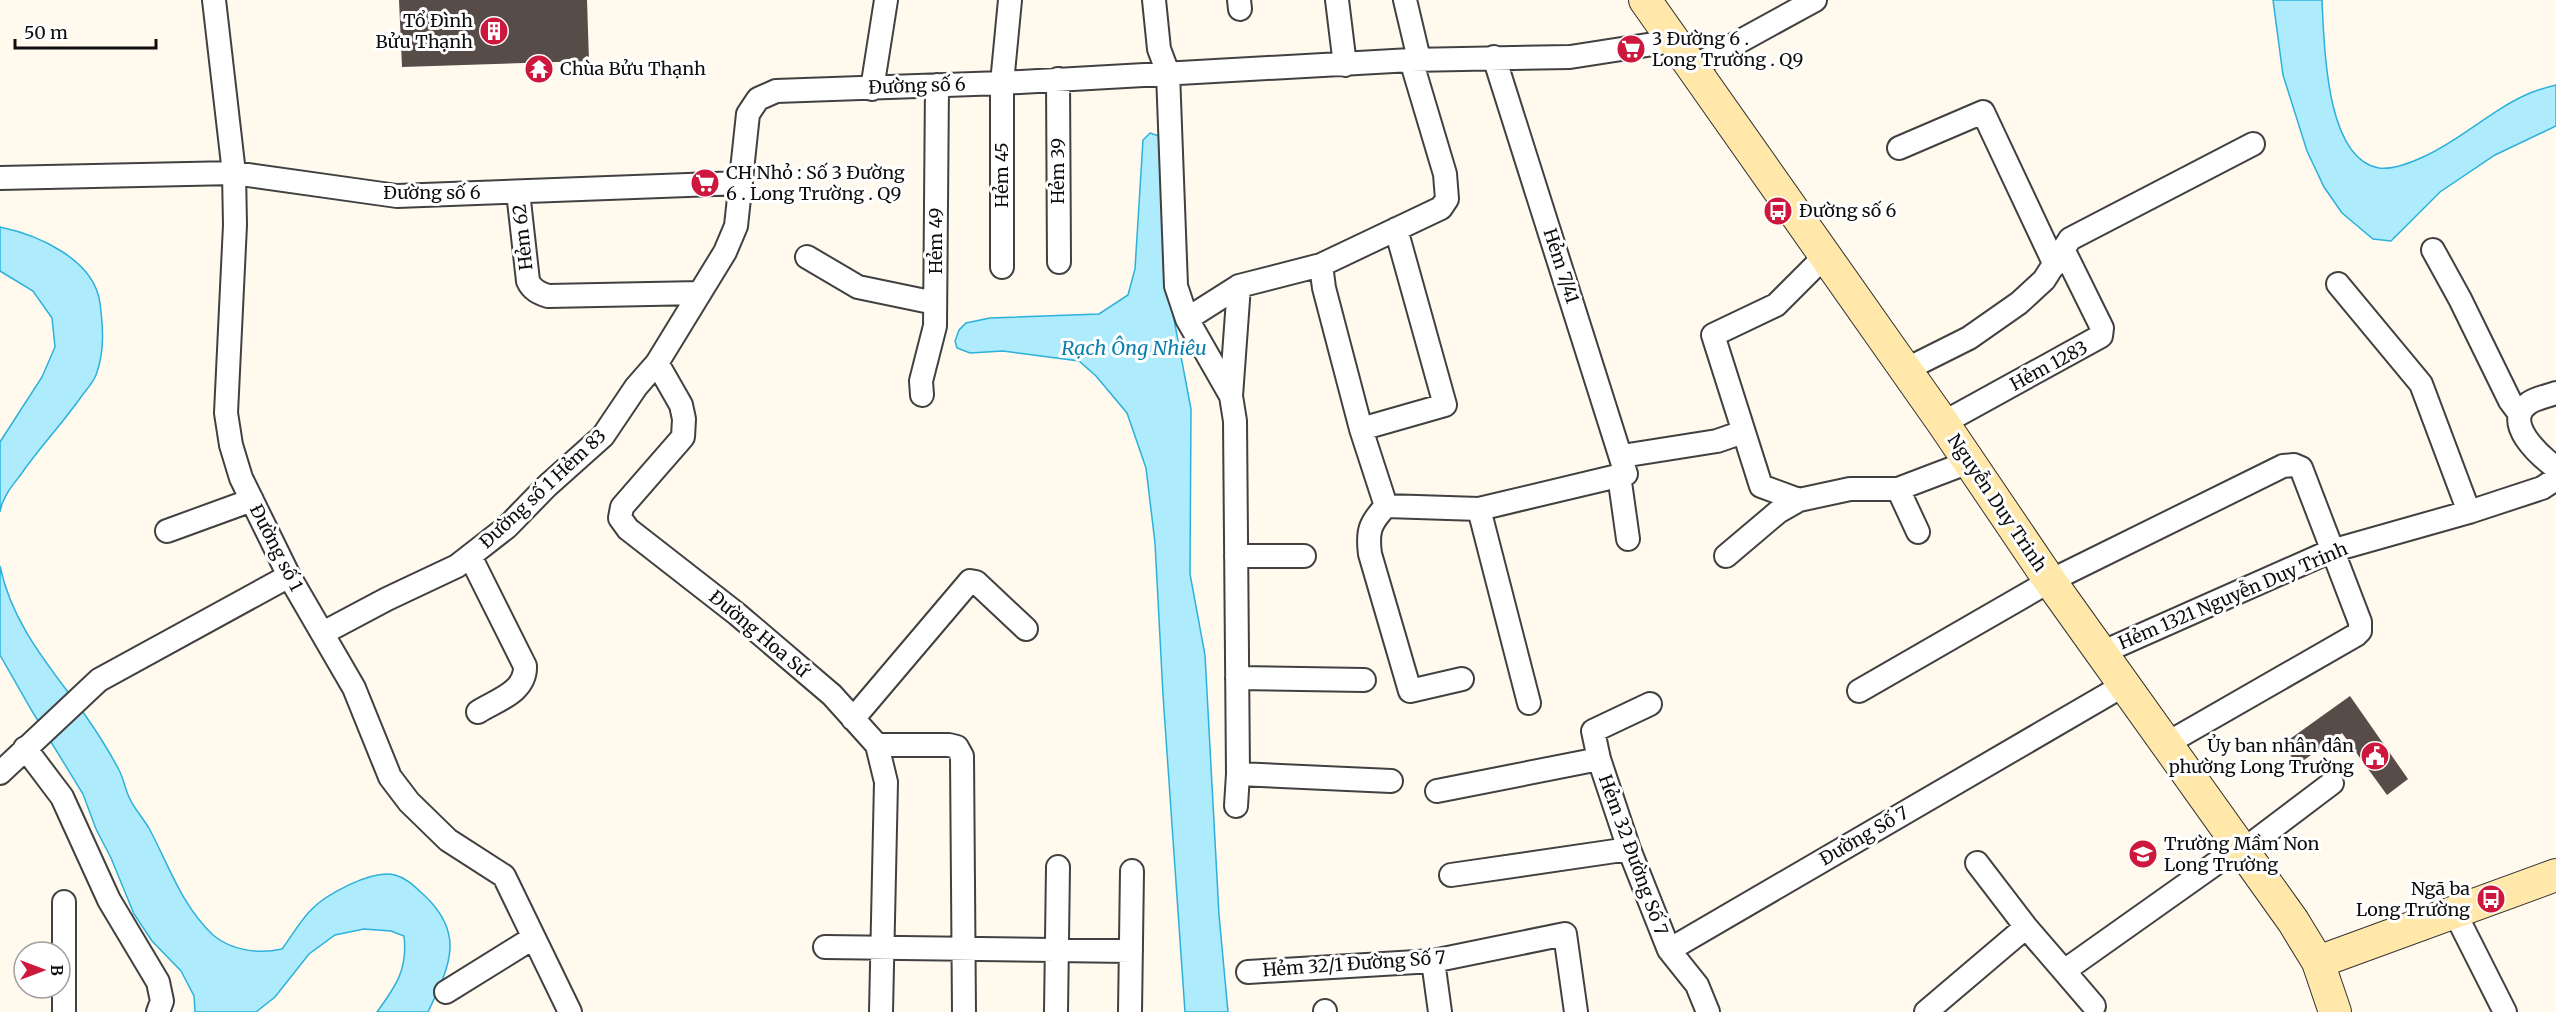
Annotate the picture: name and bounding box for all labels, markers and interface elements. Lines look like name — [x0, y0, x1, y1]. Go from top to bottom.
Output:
place label: Tổ Đình Bửu Thạnh — [375, 9, 473, 53]
scale bar — [15, 12, 156, 50]
building icon: Tổ Đình Bửu Thạnh — [478, 15, 510, 47]
text: 50 m — [24, 21, 68, 44]
place label: 3 Đường 6 . Long Trường . Q9 — [1652, 27, 1803, 71]
supermarket icon: 3 Đường 6 . Long Trường . Q9 — [1615, 33, 1647, 65]
temple icon: Chùa Bửu Thạnh — [523, 53, 555, 85]
place label: Chùa Bửu Thạnh — [560, 57, 706, 80]
street label: Đường số 6 — [868, 72, 966, 99]
street label: Hẻm 39 — [1046, 138, 1069, 204]
street label: Hẻm 45 — [990, 142, 1013, 208]
place label: CH Nhỏ : Số 3 Đường 6 . Long Trường . Q9 — [726, 161, 905, 205]
supermarket icon: CH Nhỏ : Số 3 Đường 6 . Long Trường . Q9 — [689, 167, 721, 199]
street label: Đường số 6 — [383, 181, 481, 204]
bus stop icon: Đường số 6 — [1762, 195, 1794, 227]
place label: Đường số 6 — [1799, 199, 1896, 222]
street label: Hẻm 62 — [508, 203, 537, 271]
street label: Hẻm 49 — [924, 208, 947, 274]
street label: Hẻm 7/41 — [1539, 225, 1584, 306]
water label: Rạch Ông Nhiêu — [1061, 335, 1207, 360]
street label: Hẻm 1283 — [2006, 336, 2091, 396]
street label: Đường số 1 Hẻm 83 — [475, 424, 611, 553]
street label: Nguyễn Duy Trinh — [1943, 430, 2052, 576]
street label: Đường số 1 — [245, 500, 308, 595]
street label: Hẻm 1321 Nguyễn Duy Trinh — [2115, 537, 2351, 654]
street label: Đường Hoa Sứ — [705, 585, 815, 683]
place label: Ủy ban nhân dân phường Long Trường — [2169, 734, 2354, 778]
public building icon: Ủy ban nhân dân phường Long Trường — [2359, 740, 2391, 772]
street label: Hẻm 32 Đường Số 7 — [1594, 771, 1673, 938]
street label: Đường Số 7 — [1815, 801, 1912, 870]
place label: Trường Mầm Non Long Trường — [2164, 832, 2320, 876]
school or university icon: Trường Mầm Non Long Trường — [2127, 838, 2159, 870]
place label: Ngã ba Long Trường — [2356, 877, 2470, 921]
bus stop icon: Ngã ba Long Trường — [2475, 883, 2507, 915]
north arrow — [12, 940, 72, 1000]
street label: Hẻm 32/1 Đường Số 7 — [1262, 946, 1446, 981]
text: B — [47, 964, 67, 976]

